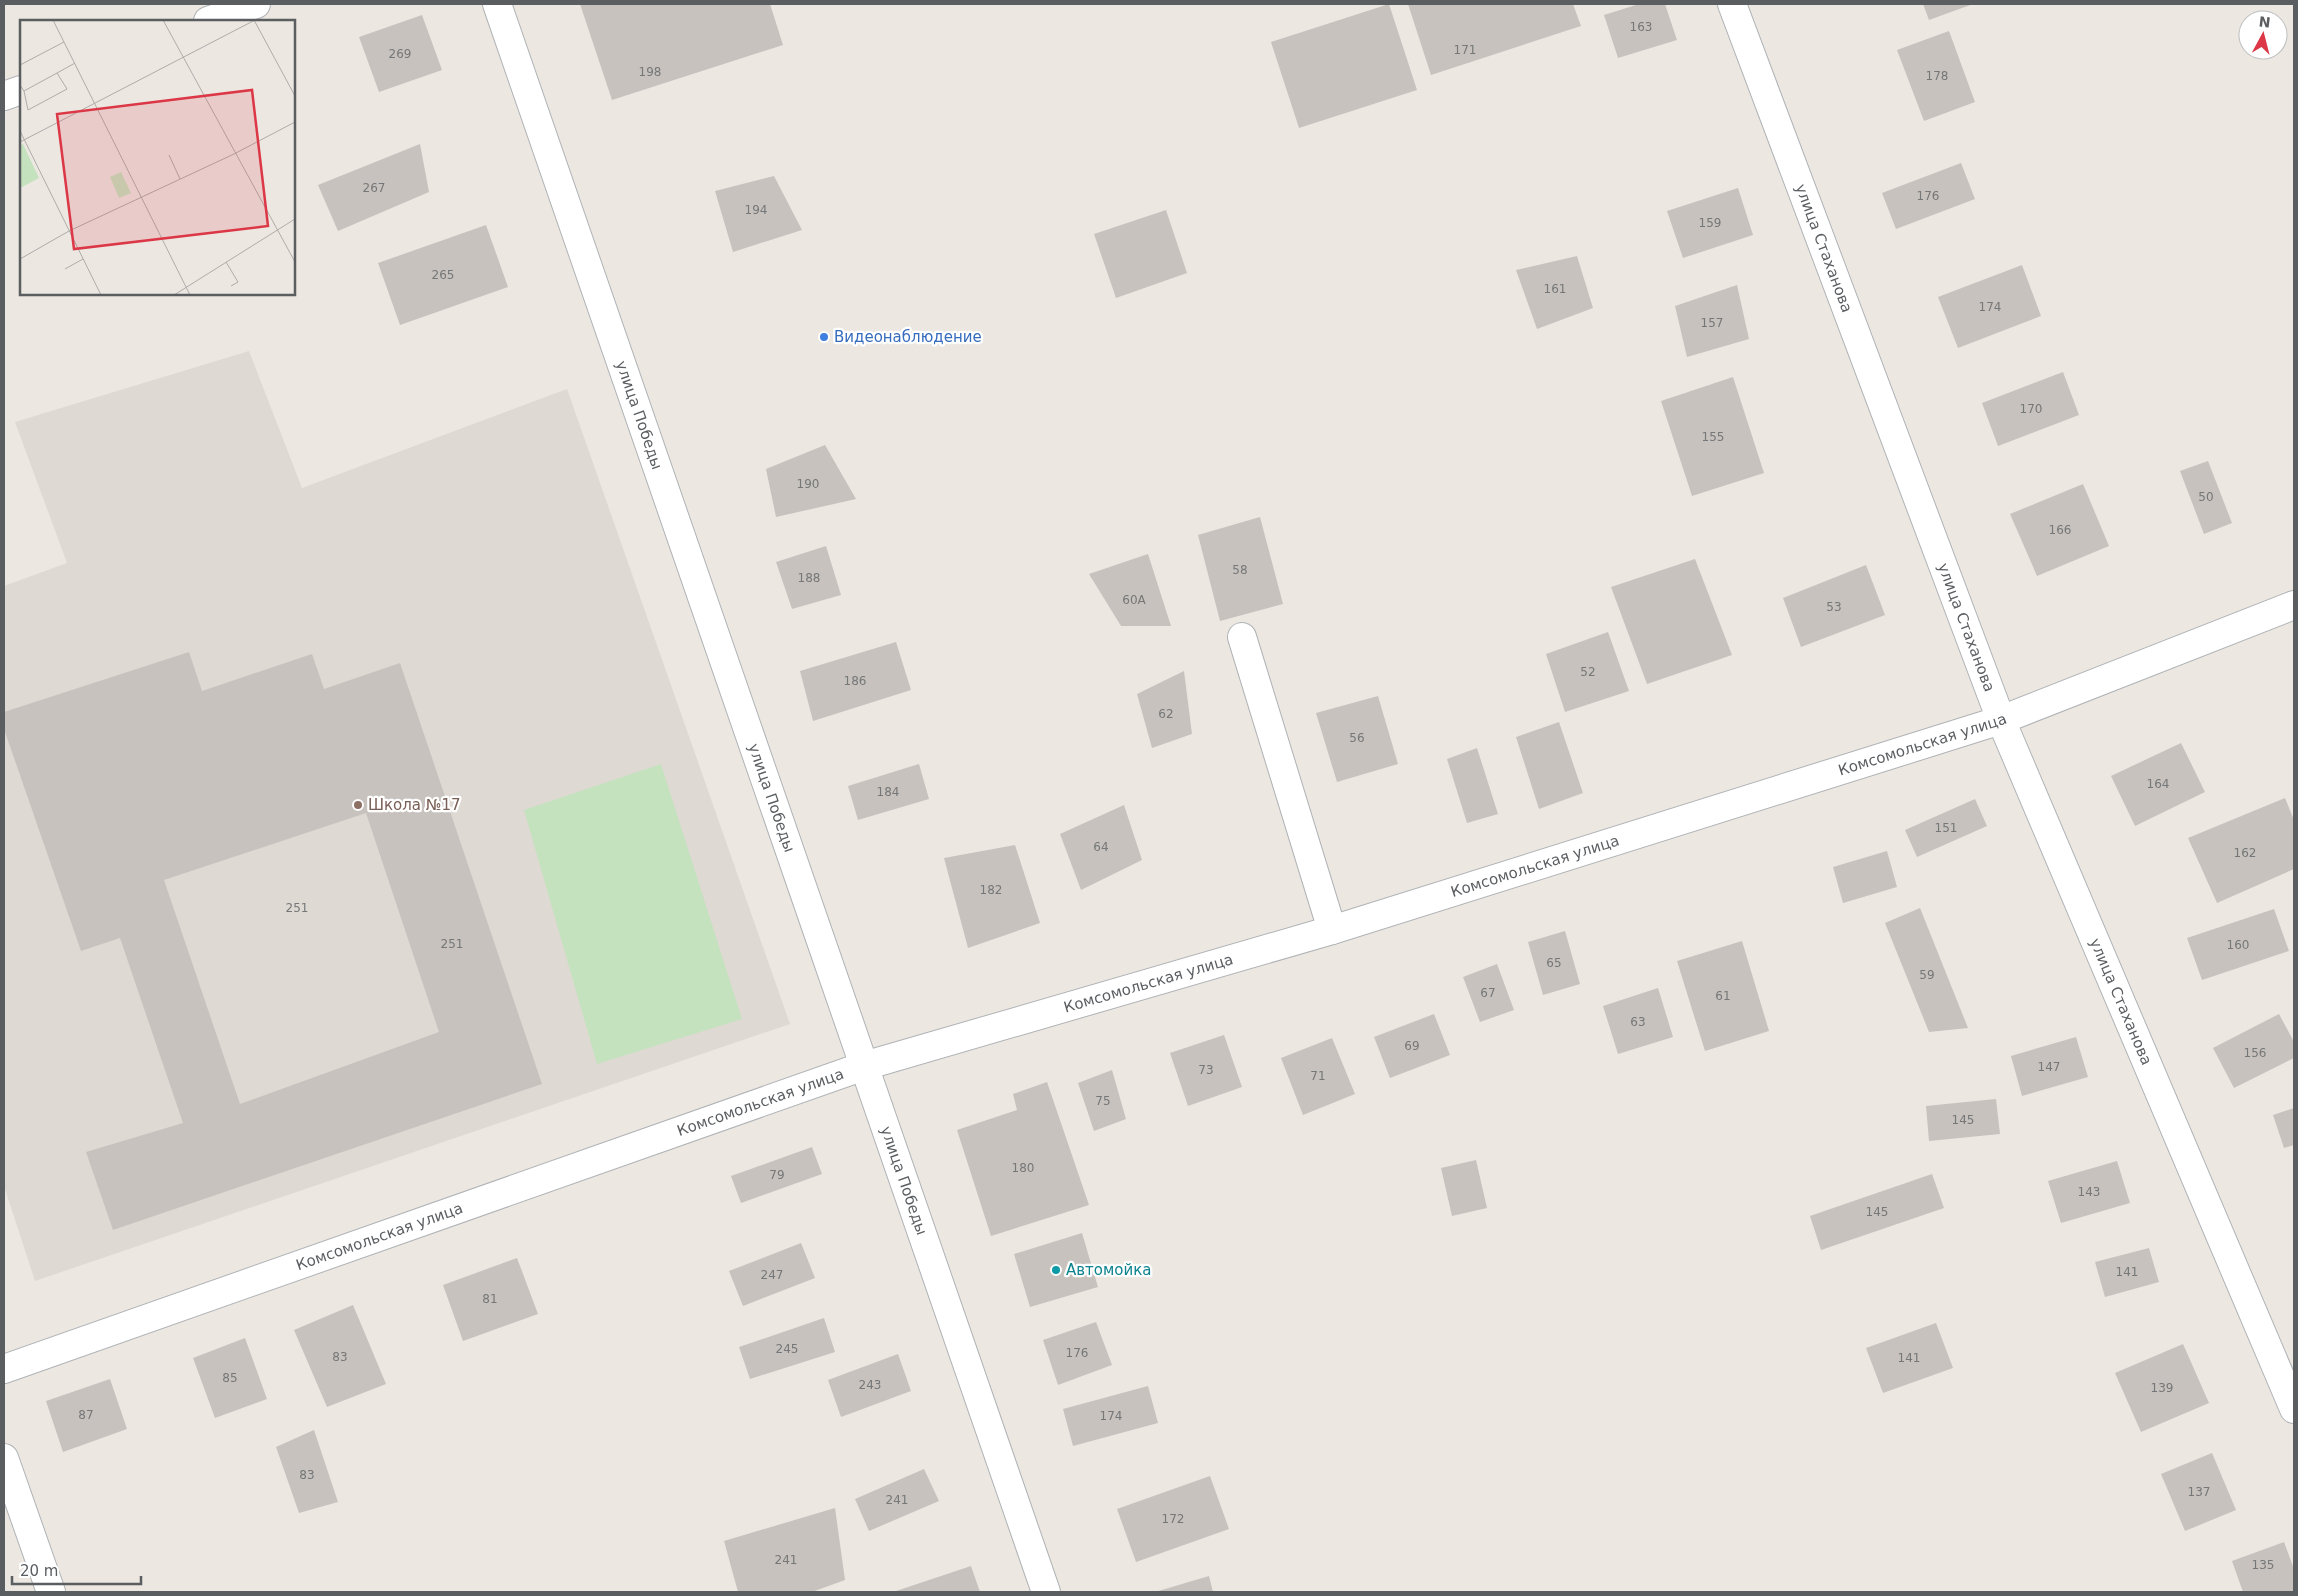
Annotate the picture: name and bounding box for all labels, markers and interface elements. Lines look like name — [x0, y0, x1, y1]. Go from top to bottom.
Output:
north arrow — [2238, 10, 2288, 60]
text: N — [2258, 13, 2271, 31]
inset map — [20, 20, 295, 295]
house number: 163 — [1630, 20, 1652, 34]
house number: 171 — [1454, 43, 1476, 57]
house number: 269 — [389, 47, 411, 61]
house number: 198 — [639, 65, 661, 79]
house number: 178 — [1926, 69, 1948, 83]
house number: 267 — [363, 181, 385, 195]
street label: улица Стаханова — [1791, 181, 1856, 315]
house number: 176 — [1917, 189, 1939, 203]
house number: 194 — [745, 203, 767, 217]
house number: 159 — [1699, 216, 1721, 230]
house number: 265 — [432, 268, 454, 282]
house number: 161 — [1544, 282, 1566, 296]
house number: 174 — [1979, 300, 2001, 314]
house number: 157 — [1701, 316, 1723, 330]
place label: Видеонаблюдение — [834, 328, 982, 346]
marker: Видеонаблюдение — [818, 331, 830, 343]
street label: улица Победы — [612, 358, 666, 472]
house number: 170 — [2020, 402, 2042, 416]
house number: 155 — [1702, 430, 1724, 444]
house number: 190 — [797, 477, 819, 491]
house number: 50 — [2198, 490, 2214, 504]
house number: 166 — [2049, 523, 2071, 537]
street label: улица Стаханова — [1934, 561, 1999, 694]
house number: 58 — [1232, 563, 1248, 577]
house number: 188 — [798, 571, 820, 585]
house number: 60А — [1122, 593, 1147, 607]
house number: 53 — [1826, 600, 1842, 614]
house number: 52 — [1580, 665, 1596, 679]
house number: 186 — [844, 674, 866, 688]
house number: 62 — [1158, 707, 1174, 721]
street label: Комсомольская улица — [1836, 710, 2009, 780]
house number: 56 — [1349, 731, 1365, 745]
street label: улица Победы — [744, 741, 799, 855]
house number: 164 — [2147, 777, 2169, 791]
house number: 184 — [877, 785, 899, 799]
place label: Школа №17 — [368, 796, 461, 814]
marker: Школа №17 — [352, 799, 364, 811]
house number: 151 — [1935, 821, 1957, 835]
street label: Комсомольская улица — [1449, 831, 1621, 901]
house number: 64 — [1093, 840, 1109, 854]
house number: 162 — [2234, 846, 2256, 860]
house number: 182 — [980, 883, 1002, 897]
house number: 251 — [286, 901, 308, 915]
street label: улица Стаханова — [2086, 936, 2156, 1068]
house number: 251 — [441, 937, 463, 951]
house number: 160 — [2227, 938, 2249, 952]
street label: Комсомольская улица — [1062, 950, 1235, 1016]
house number: 65 — [1546, 956, 1562, 970]
house number: 59 — [1919, 968, 1935, 982]
house number: 67 — [1480, 986, 1496, 1000]
house number: 61 — [1715, 989, 1731, 1003]
house number: 63 — [1630, 1015, 1646, 1029]
house number: 69 — [1404, 1039, 1420, 1053]
house number: 156 — [2244, 1046, 2266, 1060]
house number: 147 — [2038, 1060, 2060, 1074]
house number: 73 — [1198, 1063, 1214, 1077]
street label: Комсомольская улица — [675, 1065, 846, 1140]
house number: 71 — [1310, 1069, 1326, 1083]
house number: 75 — [1095, 1094, 1111, 1108]
house number: 145 — [1952, 1113, 1974, 1127]
street label: улица Победы — [877, 1124, 931, 1237]
house number: 180 — [1012, 1161, 1034, 1175]
house number: 79 — [769, 1168, 785, 1182]
house number: 143 — [2078, 1185, 2100, 1199]
street label: Комсомольская улица — [294, 1199, 465, 1274]
house number: 145 — [1866, 1205, 1888, 1219]
place label: Автомойка — [1066, 1261, 1152, 1279]
marker: Автомойка — [1050, 1264, 1062, 1276]
house number: 141 — [2116, 1265, 2138, 1279]
house number: 247 — [761, 1268, 783, 1282]
house number: 81 — [482, 1292, 498, 1306]
house number: 245 — [776, 1342, 798, 1356]
house number: 176 — [1066, 1346, 1088, 1360]
house number: 83 — [332, 1350, 348, 1364]
house number: 141 — [1898, 1351, 1920, 1365]
house number: 85 — [222, 1371, 238, 1385]
house number: 243 — [859, 1378, 881, 1392]
house number: 139 — [2151, 1381, 2173, 1395]
house number: 87 — [78, 1408, 94, 1422]
house number: 174 — [1100, 1409, 1122, 1423]
house number: 83 — [299, 1468, 315, 1482]
house number: 137 — [2188, 1485, 2210, 1499]
house number: 241 — [886, 1493, 908, 1507]
house number: 172 — [1162, 1512, 1184, 1526]
house number: 241 — [775, 1553, 797, 1567]
scale bar — [12, 1554, 141, 1586]
house number: 135 — [2252, 1558, 2274, 1572]
text: 20 m — [20, 1562, 58, 1580]

